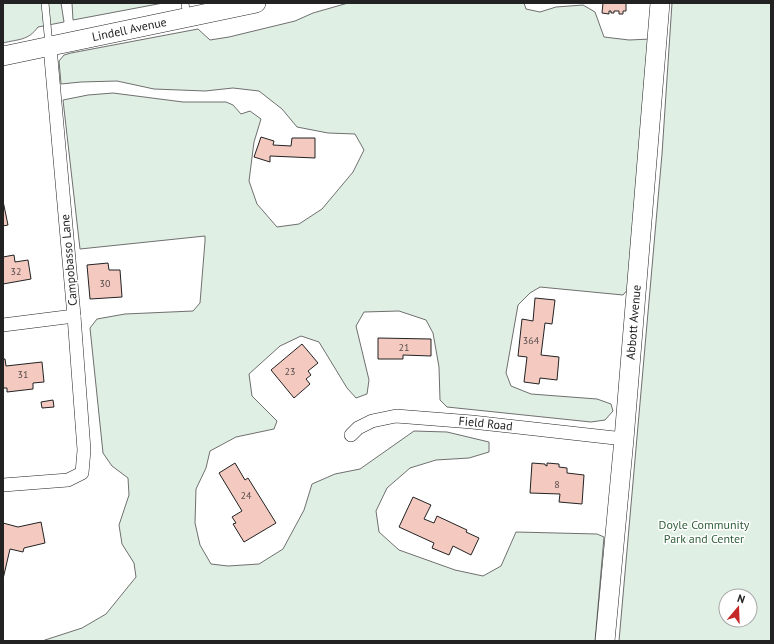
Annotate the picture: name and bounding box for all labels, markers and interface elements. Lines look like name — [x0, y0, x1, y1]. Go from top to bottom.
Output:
street label: Lindell Avenue — [90, 14, 168, 44]
street label: Campobasso Lane — [57, 214, 80, 307]
house number: 32 — [11, 265, 21, 278]
house number: 30 — [100, 277, 111, 290]
street label: Abbott Avenue — [623, 284, 644, 360]
house number: 364 — [523, 334, 540, 347]
house number: 21 — [399, 341, 409, 354]
house number: 23 — [285, 365, 295, 378]
house number: 31 — [18, 368, 28, 381]
street label: Field Road — [458, 413, 513, 433]
house number: 8 — [554, 478, 560, 491]
house number: 24 — [241, 489, 252, 502]
park label: Doyle Community Park and Center — [659, 517, 750, 546]
north arrow — [718, 588, 758, 628]
text: N — [736, 591, 747, 606]

